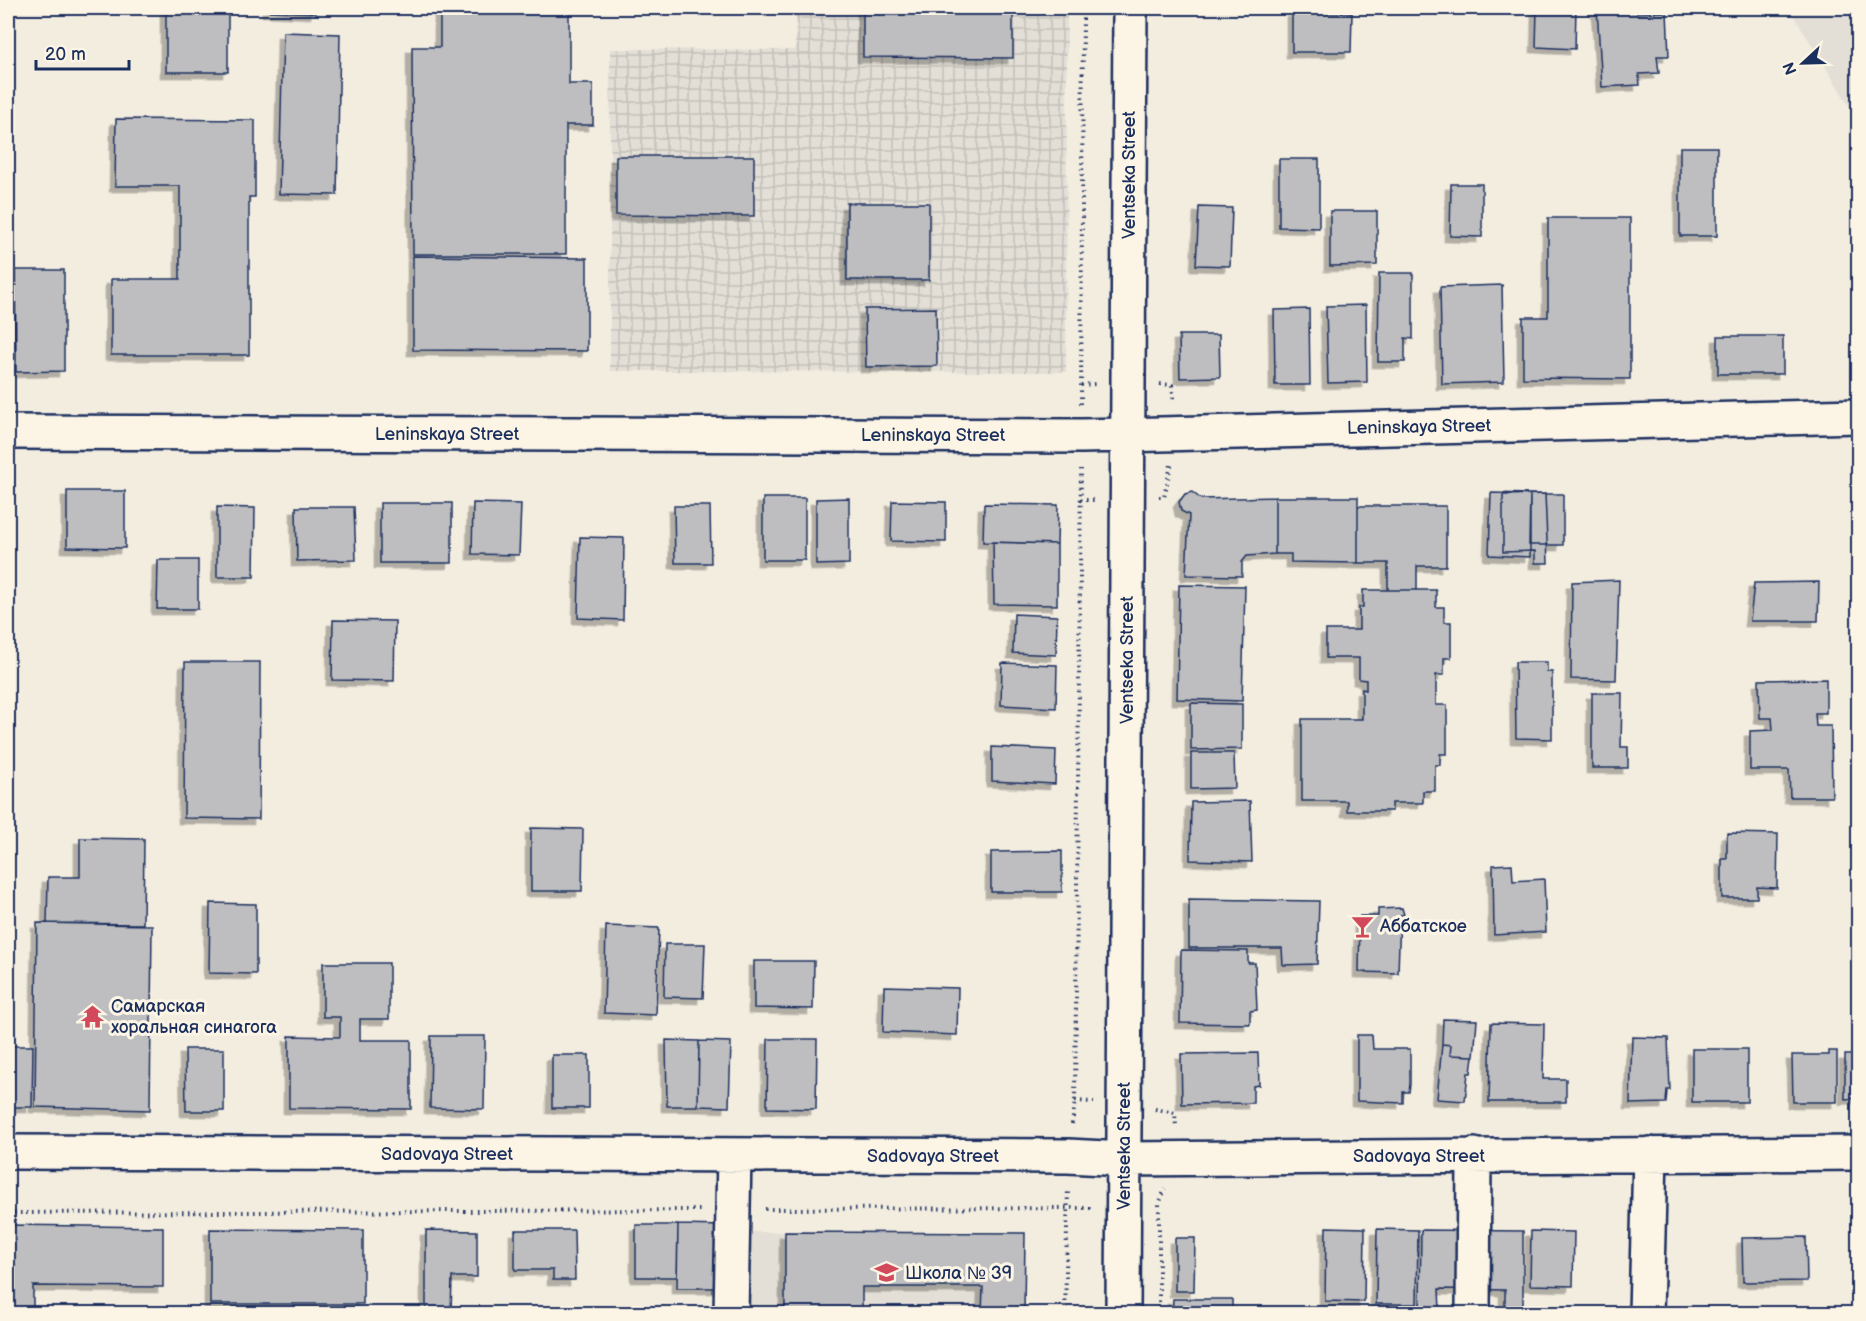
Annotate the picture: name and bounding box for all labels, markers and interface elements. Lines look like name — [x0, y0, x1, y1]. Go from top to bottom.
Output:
scale bar — [36, 33, 129, 71]
north arrow — [1773, 33, 1833, 93]
text: 20 m — [45, 44, 86, 65]
text: N — [1779, 59, 1802, 77]
street label: Ventseka Street — [1119, 110, 1140, 239]
street label: Leninskaya Street — [1347, 415, 1492, 439]
street label: Leninskaya Street — [375, 424, 520, 445]
street label: Leninskaya Street — [861, 425, 1006, 446]
street label: Ventseka Street — [1117, 595, 1138, 724]
bar icon: Аббатское — [1349, 913, 1375, 939]
place label: Аббатское — [1379, 916, 1467, 937]
place label: Самарская хоральная синагога — [111, 996, 277, 1038]
temple icon: Самарская хоральная синагога — [80, 1003, 106, 1029]
street label: Ventseka Street — [1114, 1081, 1135, 1210]
street label: Sadovaya Street — [381, 1144, 513, 1165]
street label: Sadovaya Street — [867, 1146, 999, 1167]
street label: Sadovaya Street — [1353, 1146, 1485, 1167]
school or university icon: Школа № 39 — [874, 1260, 900, 1286]
place label: Школа № 39 — [905, 1263, 1012, 1284]

